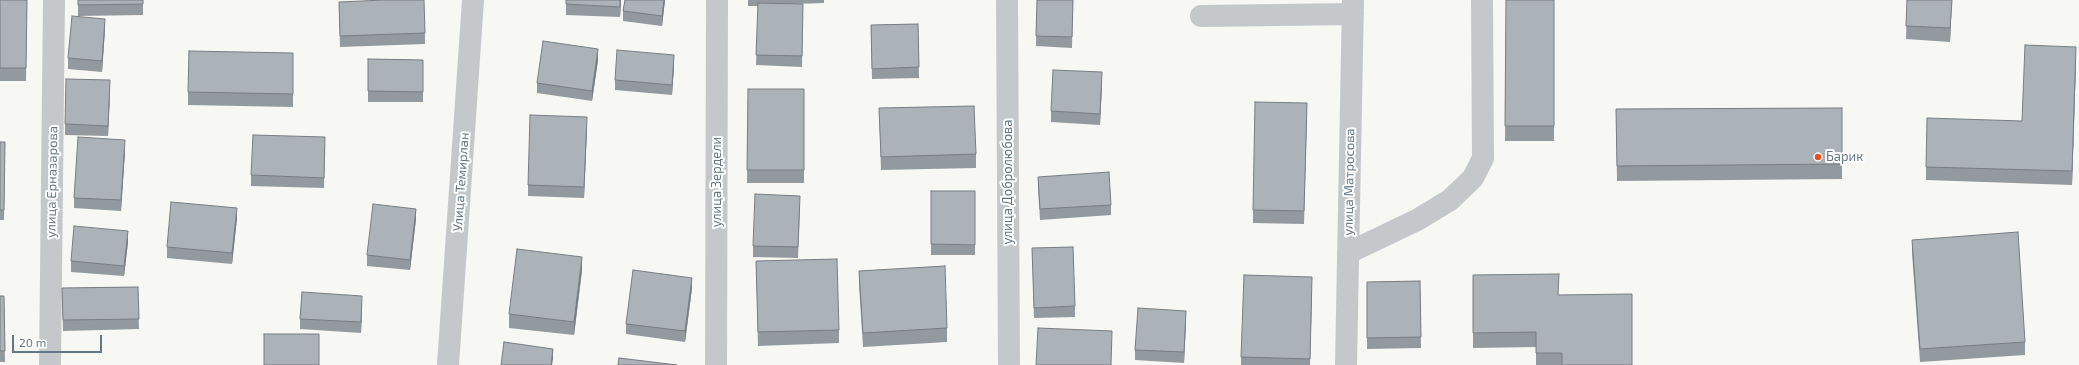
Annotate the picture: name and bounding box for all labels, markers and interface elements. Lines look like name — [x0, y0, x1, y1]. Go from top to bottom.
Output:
street label: улица Добролюбова — [1000, 120, 1016, 244]
street label: улица Ерназарова — [43, 126, 61, 238]
street label: улица Матросова — [1340, 128, 1358, 236]
street label: Улица Темирлан — [450, 132, 472, 232]
street label: улица Зердели — [709, 137, 725, 227]
place label: Барик — [1826, 149, 1863, 165]
marker: Барик — [1813, 152, 1823, 162]
scale bar — [14, 327, 104, 353]
text: 20 m — [19, 335, 46, 349]

